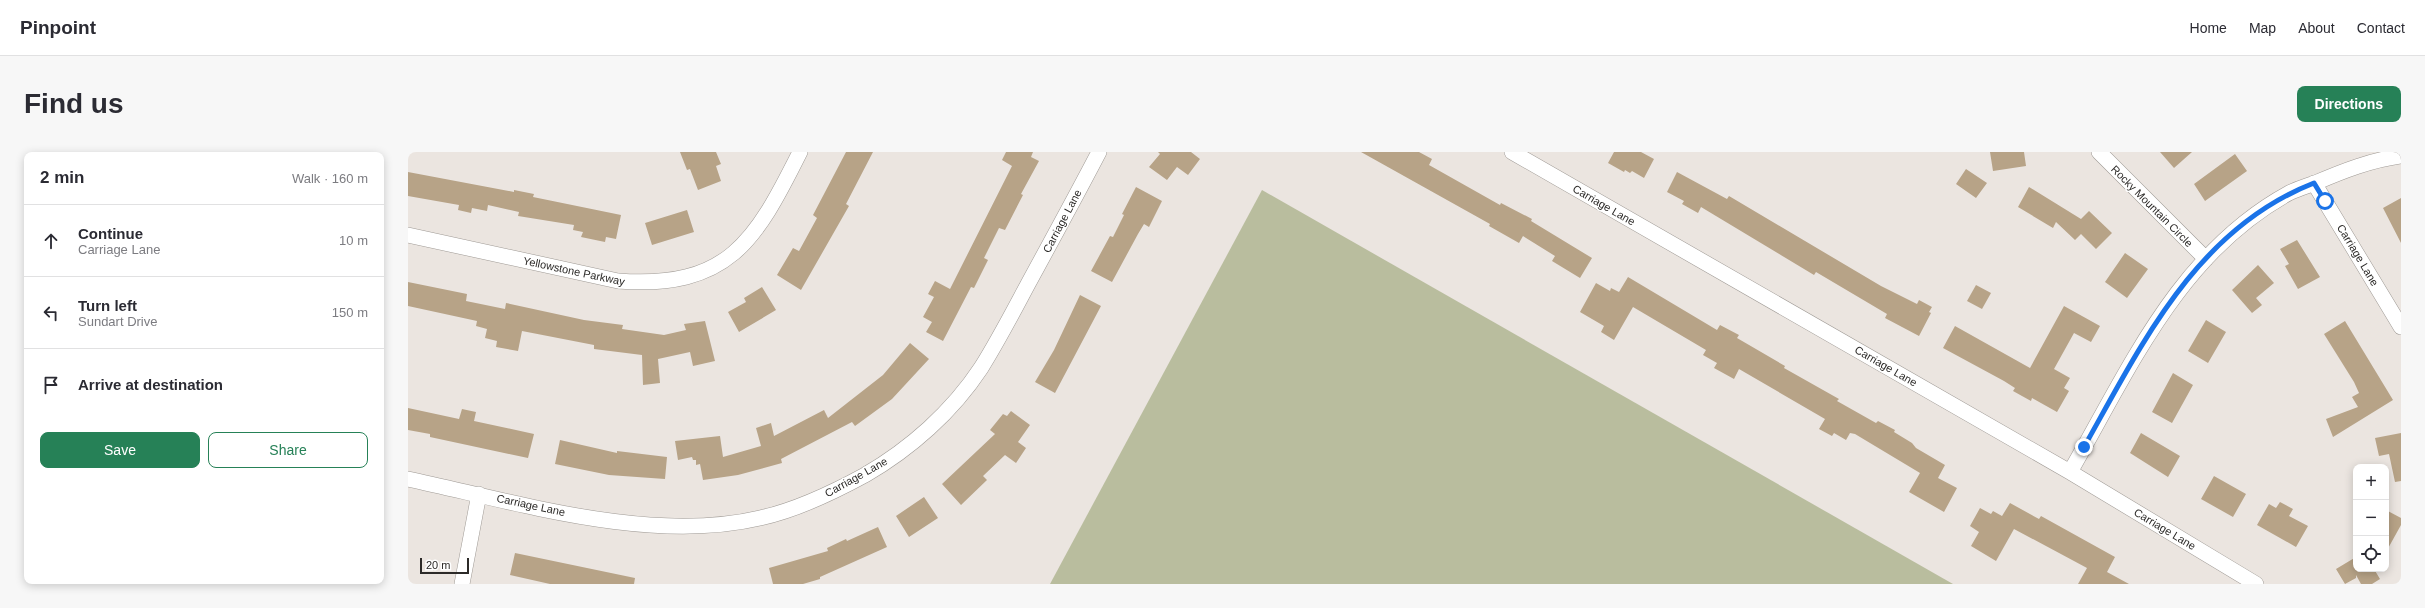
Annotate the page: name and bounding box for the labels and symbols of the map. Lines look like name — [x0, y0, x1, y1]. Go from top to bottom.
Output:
street label: Rocky Mountain Circle — [2109, 163, 2195, 249]
street label: Carriage Lane — [1571, 182, 1637, 228]
street label: Carriage Lane — [1040, 187, 1084, 255]
route start — [2316, 192, 2334, 210]
street label: Carriage Lane — [2335, 222, 2381, 288]
street label: Yellowstone Parkway — [522, 254, 626, 288]
street label: Carriage Lane — [1853, 343, 1919, 389]
route end — [2075, 438, 2093, 456]
street label: Carriage Lane — [823, 455, 889, 499]
street label: Carriage Lane — [496, 492, 566, 518]
street label: Carriage Lane — [2132, 506, 2198, 552]
scale bar — [420, 556, 469, 575]

